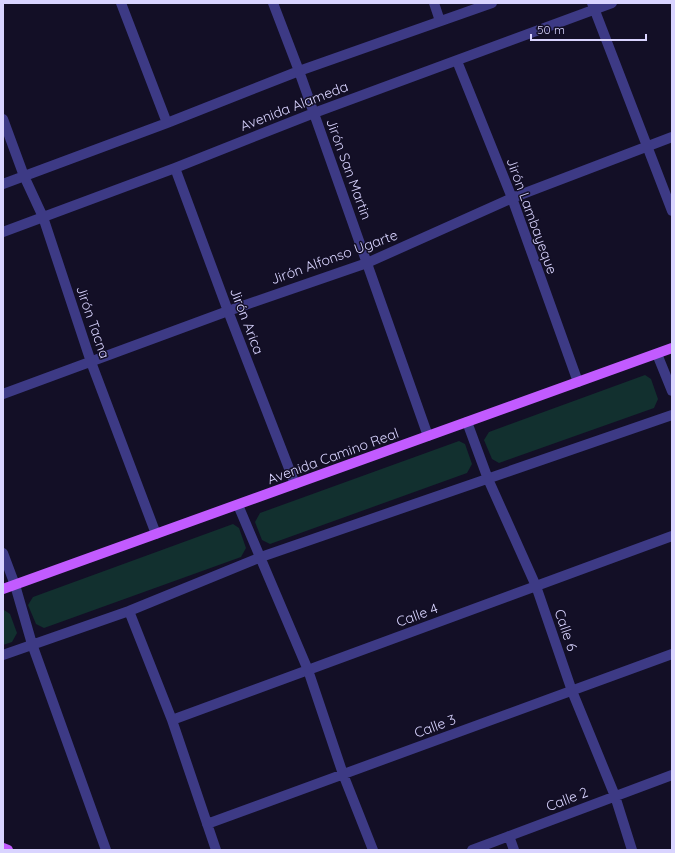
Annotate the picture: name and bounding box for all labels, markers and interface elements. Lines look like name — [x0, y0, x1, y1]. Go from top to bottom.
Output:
scale bar — [531, 16, 646, 42]
text: 50 m — [537, 22, 565, 37]
street label: Avenida Alameda — [237, 77, 351, 135]
street label: Jirón San Martin — [322, 116, 376, 222]
street label: Jirón Lambayeque — [503, 155, 561, 277]
street label: Jirón Alfonso Ugarte — [268, 226, 400, 288]
street label: Jirón Tacna — [72, 283, 114, 361]
street label: Jirón Arica — [226, 285, 268, 357]
street label: Avenida Camino Real — [265, 424, 401, 488]
street label: Calle 4 — [394, 599, 440, 631]
street label: Calle 6 — [550, 607, 582, 654]
street label: Calle 3 — [412, 710, 458, 742]
street label: Calle 2 — [544, 783, 591, 815]

